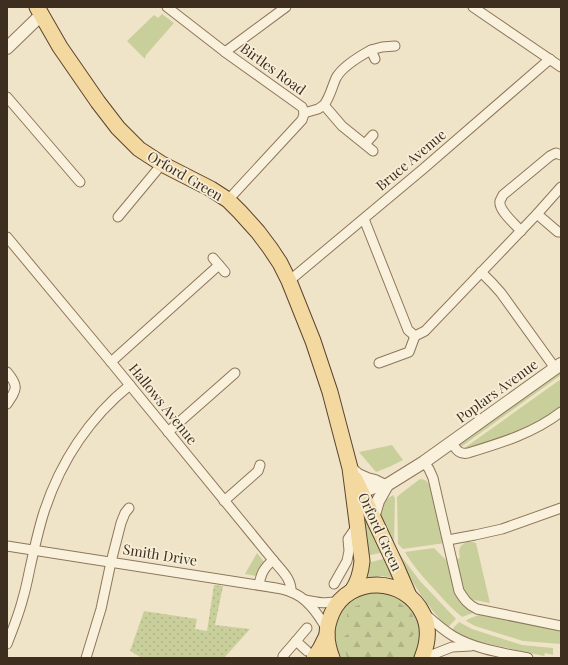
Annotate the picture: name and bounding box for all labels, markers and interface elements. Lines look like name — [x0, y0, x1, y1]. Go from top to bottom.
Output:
street label: Birtles Road — [237, 38, 310, 99]
street label: Bruce Avenue — [372, 125, 450, 195]
street label: Orford Green — [144, 146, 227, 205]
street label: Poplars Avenue — [452, 355, 541, 427]
street label: Hallows Avenue — [125, 359, 202, 448]
street label: Orford Green — [354, 489, 407, 575]
street label: Smith Drive — [122, 539, 199, 570]

